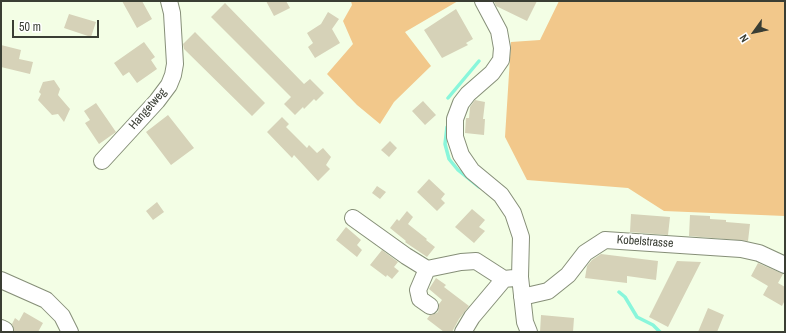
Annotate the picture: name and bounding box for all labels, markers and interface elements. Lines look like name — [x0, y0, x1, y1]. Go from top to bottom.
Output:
scale bar — [14, 12, 101, 38]
north arrow — [734, 12, 774, 52]
text: 50 m — [19, 19, 41, 35]
text: N — [736, 32, 752, 45]
street label: Hangetweg — [126, 85, 170, 133]
street label: Kobelstrasse — [616, 233, 674, 251]

